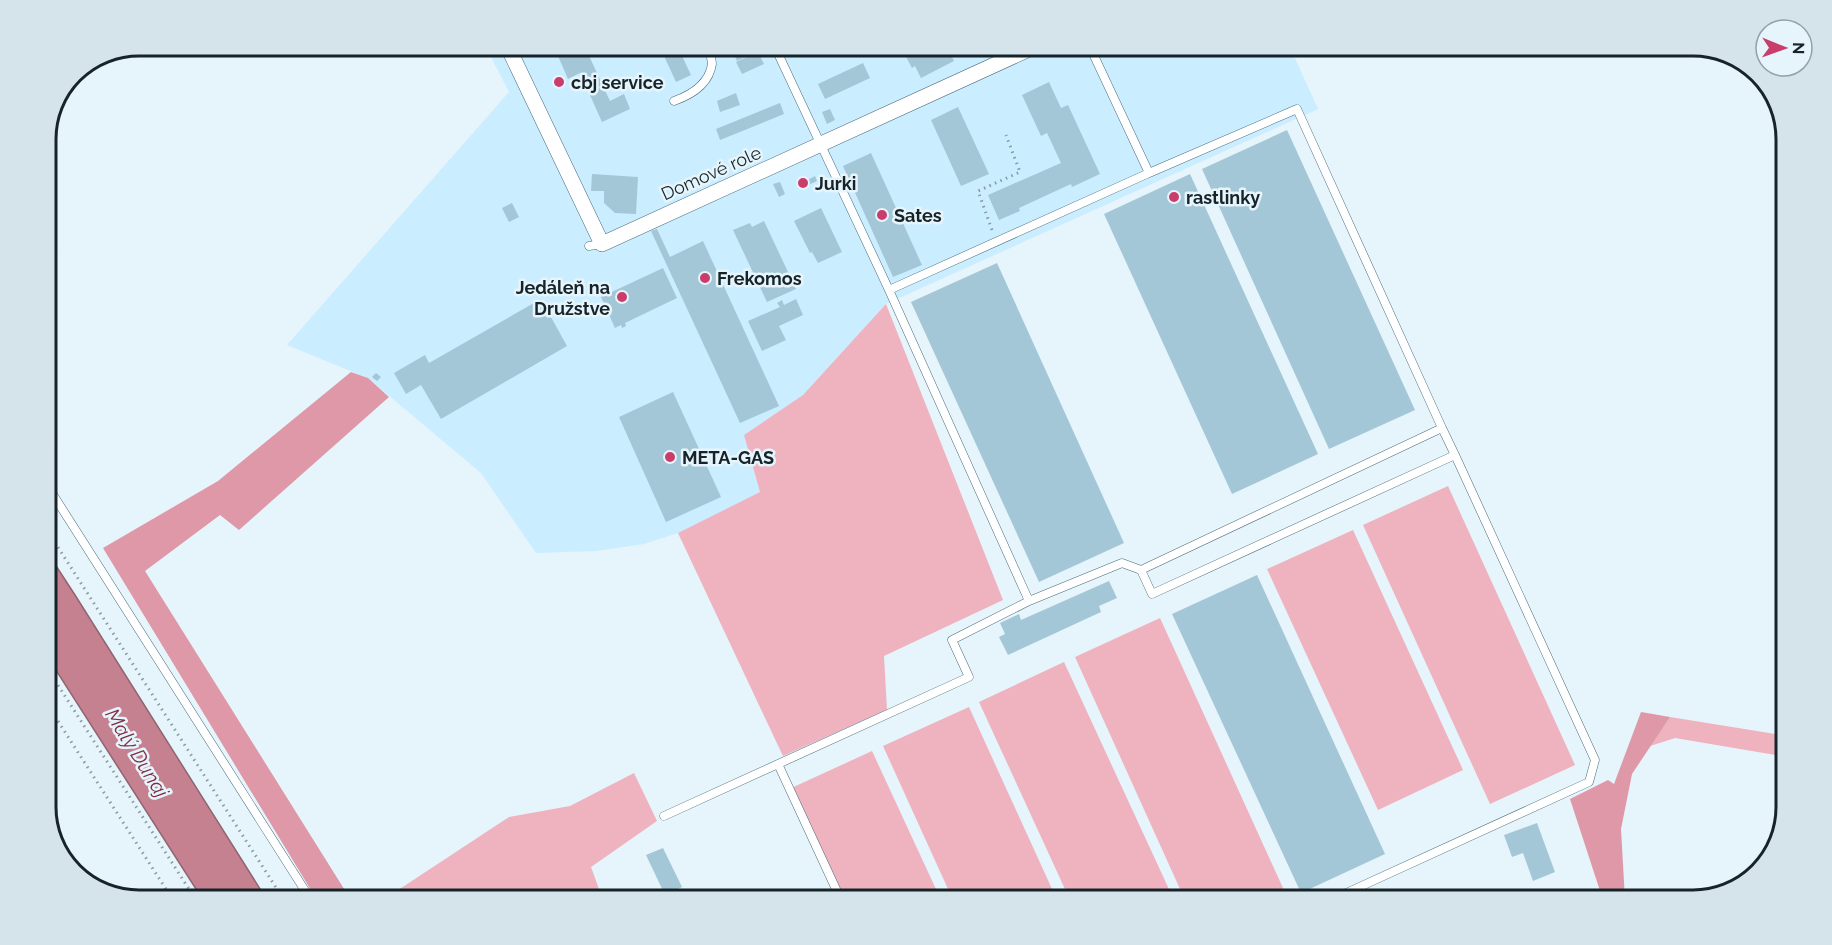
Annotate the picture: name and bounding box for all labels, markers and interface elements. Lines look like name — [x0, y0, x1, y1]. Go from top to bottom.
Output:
north arrow — [1754, 18, 1814, 78]
text: N — [1789, 42, 1808, 55]
place label: cbj service — [571, 72, 664, 93]
marker: cbj service — [552, 75, 566, 89]
street label: Domové role — [658, 141, 765, 204]
place label: Jurki — [815, 173, 856, 194]
marker: Jurki — [796, 176, 810, 190]
place label: rastlinky — [1186, 187, 1260, 208]
marker: rastlinky — [1167, 190, 1181, 204]
place label: Sates — [894, 205, 942, 226]
marker: Sates — [875, 208, 889, 222]
place label: Frekomos — [717, 268, 802, 289]
marker: Frekomos — [698, 271, 712, 285]
place label: Jedáleň na Družstve — [516, 277, 610, 319]
marker: Jedáleň na Družstve — [615, 290, 629, 304]
place label: META-GAS — [682, 447, 774, 468]
marker: META-GAS — [663, 450, 677, 464]
water label: Malý Dunaj — [100, 704, 174, 802]

